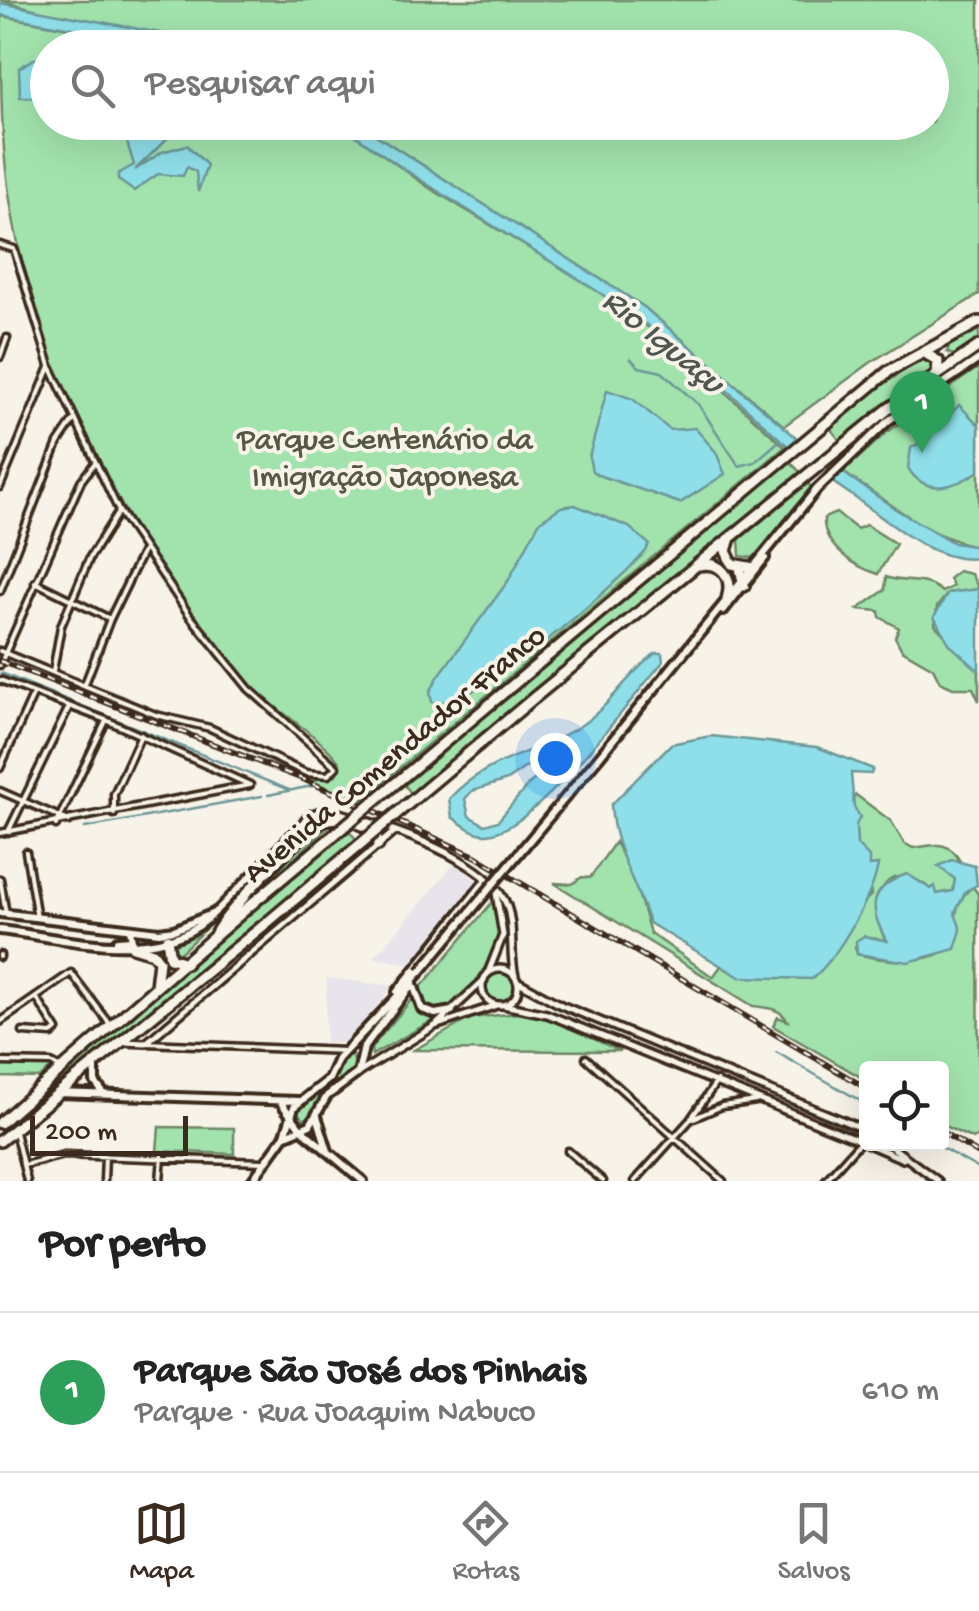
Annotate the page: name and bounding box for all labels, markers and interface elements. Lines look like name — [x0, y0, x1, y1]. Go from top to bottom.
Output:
search box — [30, 30, 949, 140]
icon: search — [65, 58, 120, 113]
text: Pesquisar aqui — [145, 63, 376, 107]
water label: Rio Iguaçu — [592, 282, 733, 406]
pin: 1 — [890, 370, 954, 453]
park label: Parque Centenário da Imigração Japonesa — [236, 423, 534, 498]
street label: Avenida Comendador Franco — [237, 618, 555, 894]
your location — [530, 733, 581, 784]
map controls — [859, 1061, 949, 1151]
button: locate — [859, 1061, 949, 1151]
scale bar — [30, 1111, 188, 1156]
text: 200 m — [45, 1117, 117, 1150]
text: Por perto — [40, 1222, 206, 1271]
text: Parque São José dos Pinhais — [135, 1351, 586, 1395]
text: 1 — [66, 1373, 79, 1411]
text: 610 m — [861, 1373, 939, 1411]
text: Parque · Rua Joaquim Nabuco — [135, 1395, 536, 1433]
tab: Mapa — [129, 1496, 194, 1589]
tab: Rotas — [452, 1496, 519, 1589]
tab: Salvos — [778, 1496, 850, 1589]

